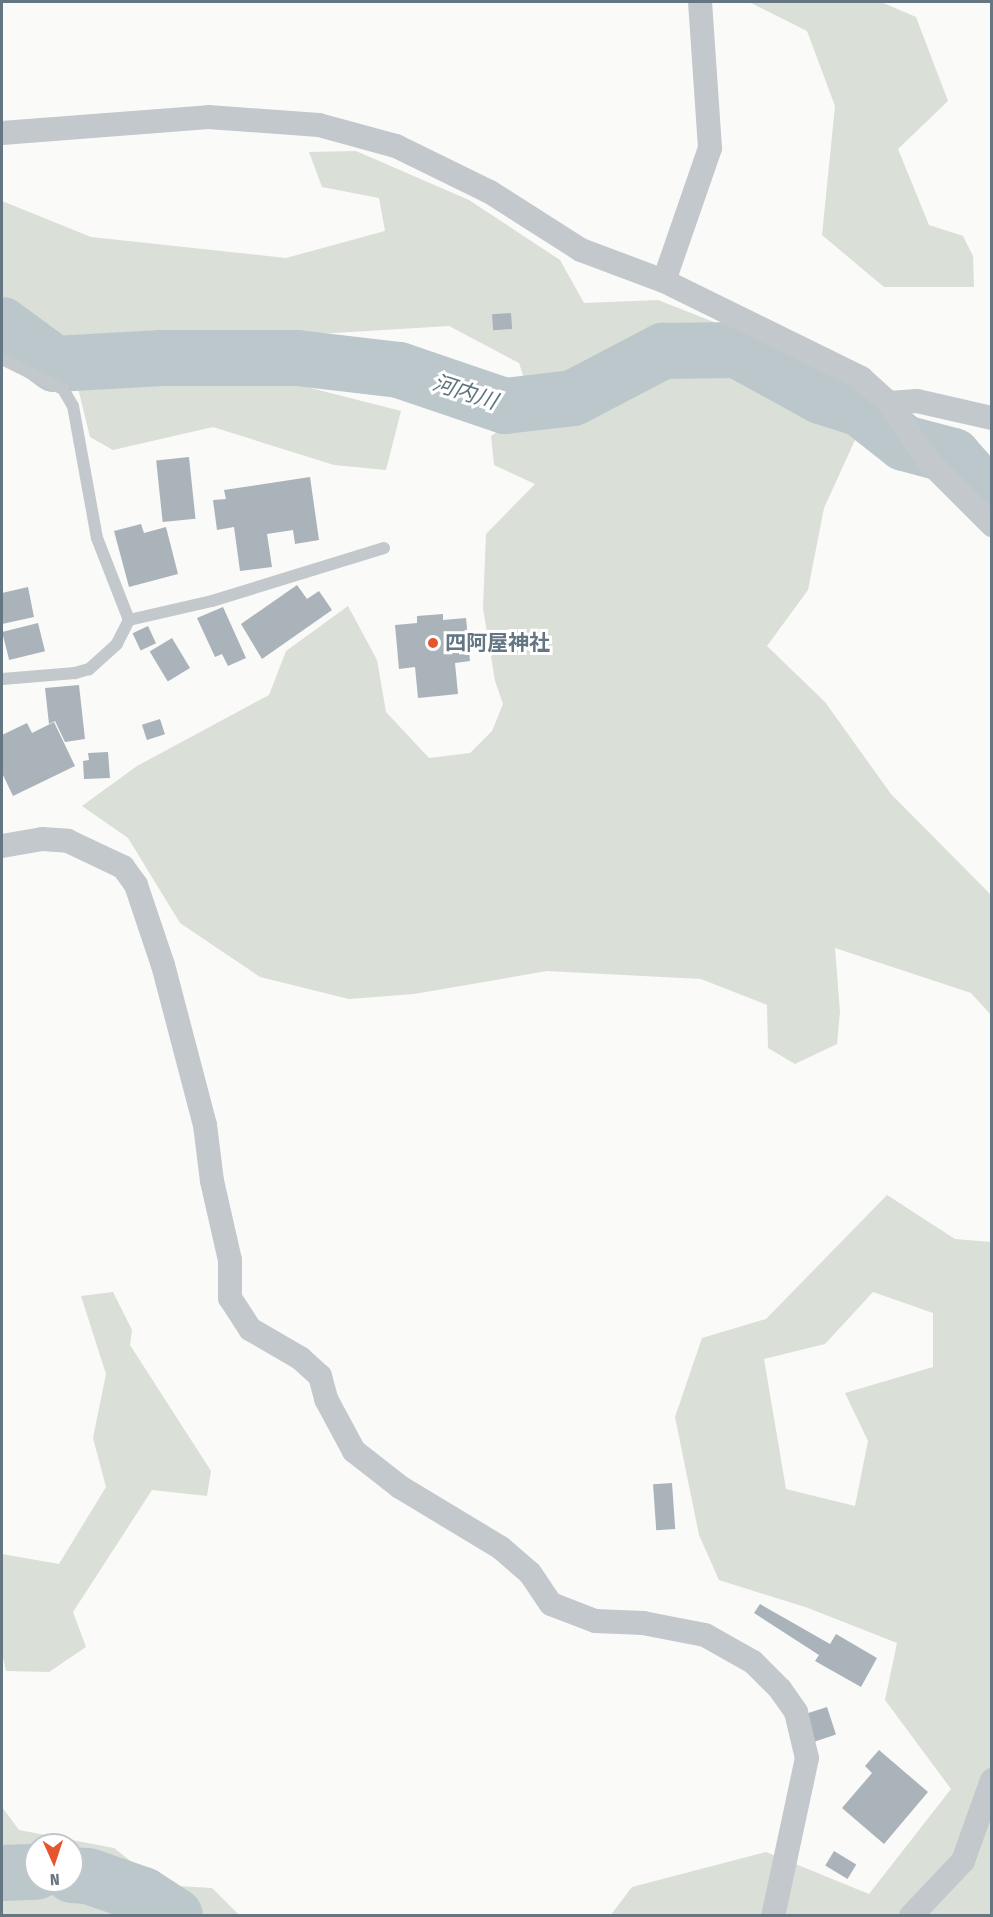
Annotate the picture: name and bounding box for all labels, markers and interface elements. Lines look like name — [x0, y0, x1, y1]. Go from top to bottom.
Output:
water label: 河内川 — [430, 369, 500, 415]
place label: 四阿屋神社 — [445, 630, 550, 656]
marker: 四阿屋神社 — [426, 636, 440, 650]
north arrow — [24, 1833, 84, 1893]
text: N — [50, 1870, 60, 1889]

